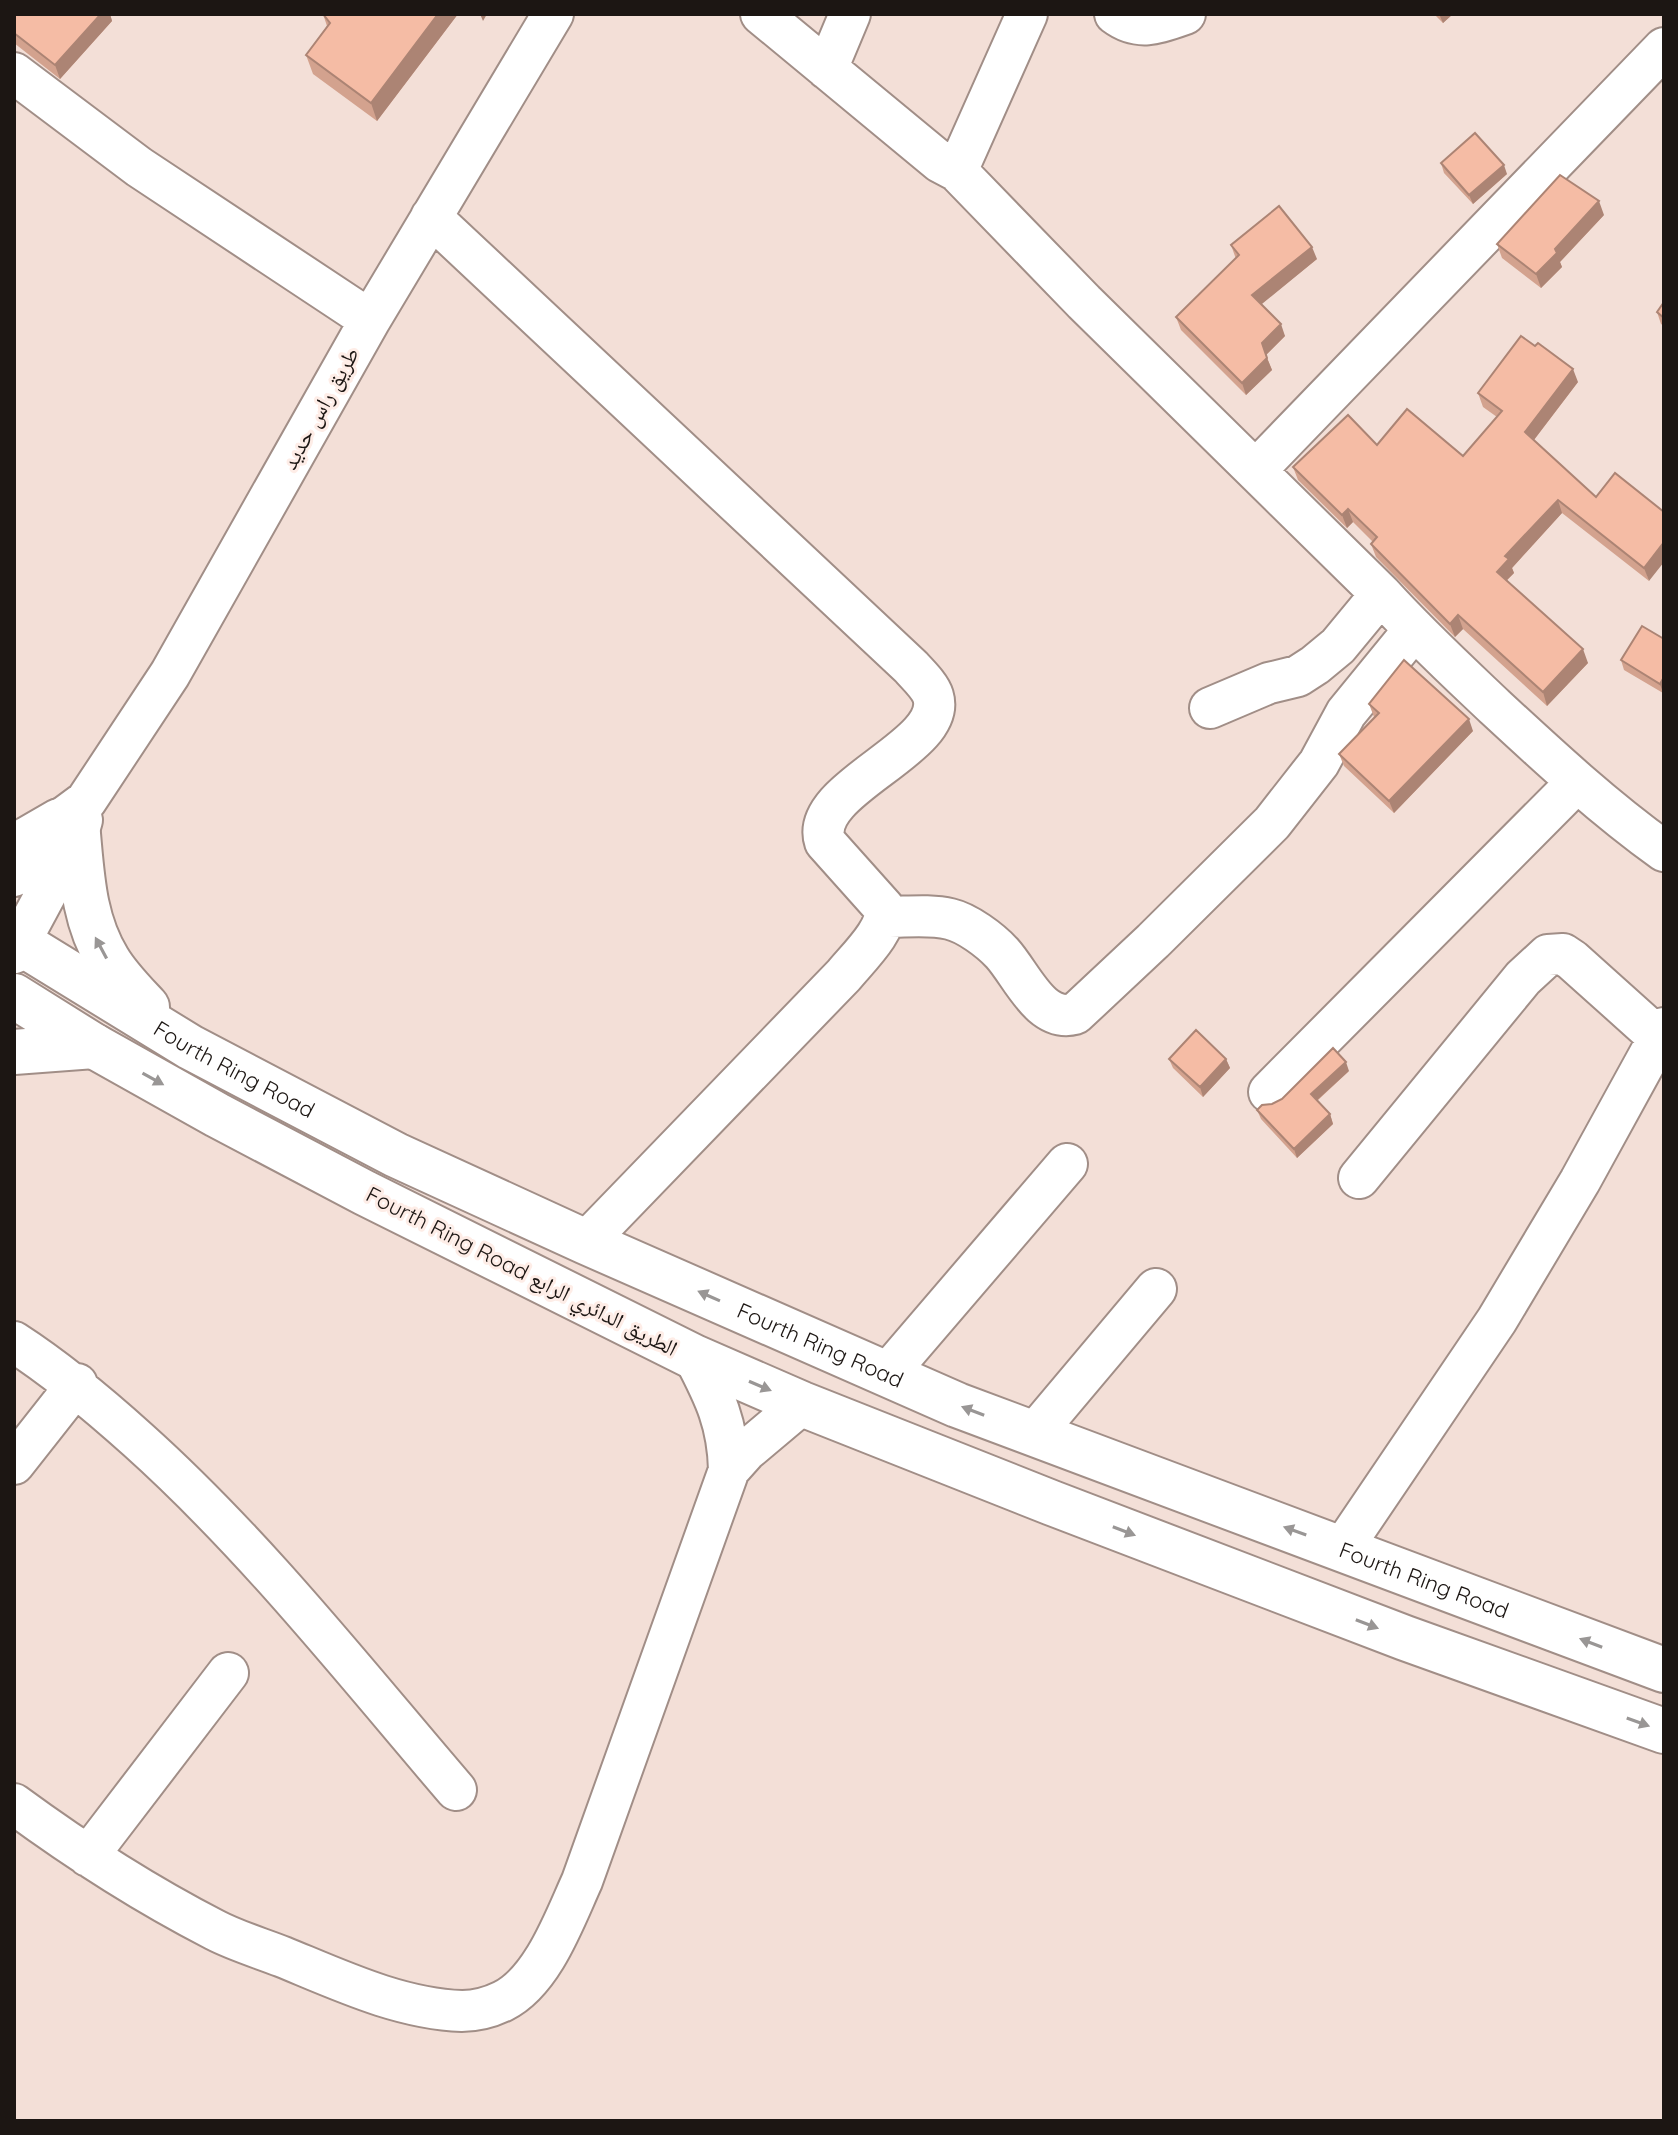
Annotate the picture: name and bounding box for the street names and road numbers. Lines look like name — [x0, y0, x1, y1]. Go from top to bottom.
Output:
street label: طريق راس حديد — [275, 342, 365, 474]
street label: Fourth Ring Road — [149, 1014, 320, 1124]
street label: Fourth Ring Road الطريق الدائري الرابع — [360, 1180, 682, 1365]
street label: Fourth Ring Road — [733, 1296, 908, 1394]
street label: Fourth Ring Road — [1335, 1536, 1513, 1625]

